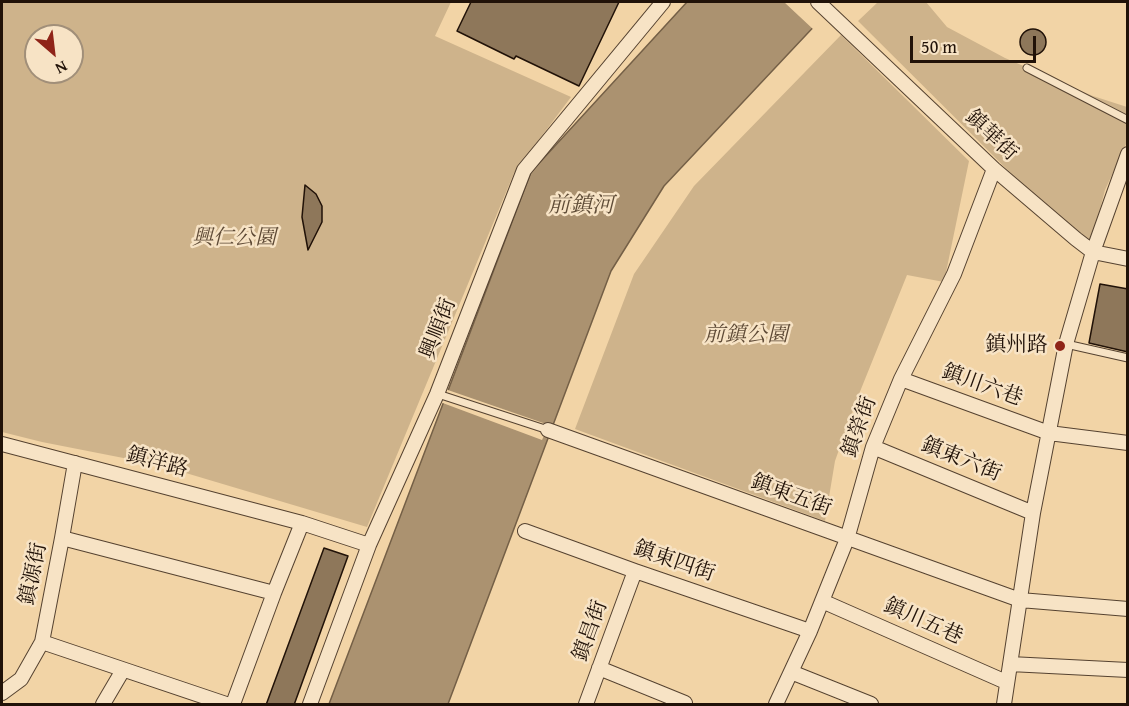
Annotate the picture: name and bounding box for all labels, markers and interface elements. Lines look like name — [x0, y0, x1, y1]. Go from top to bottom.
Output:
north arrow — [24, 24, 84, 84]
scale bar — [913, 24, 1039, 62]
text: 50 m — [921, 33, 957, 60]
text: N — [51, 55, 72, 81]
street label: 鎮華街 — [959, 105, 1023, 167]
water label: 前鎮河 — [548, 193, 614, 219]
park label: 興仁公園 — [192, 226, 276, 252]
street label: 興順街 — [416, 295, 462, 363]
park label: 前鎮公園 — [704, 323, 788, 349]
place label: 鎮州路 — [985, 333, 1048, 359]
marker: 鎮州路 — [1053, 339, 1067, 353]
street label: 鎮川六巷 — [938, 360, 1026, 412]
street label: 鎮榮街 — [837, 393, 883, 461]
street label: 鎮東六街 — [917, 433, 1005, 487]
street label: 鎮洋路 — [123, 443, 191, 483]
street label: 鎮東五街 — [747, 470, 835, 522]
street label: 鎮東四街 — [630, 536, 718, 588]
street label: 鎮源街 — [15, 541, 53, 607]
street label: 鎮川五巷 — [880, 593, 966, 651]
street label: 鎮昌街 — [568, 597, 614, 665]

